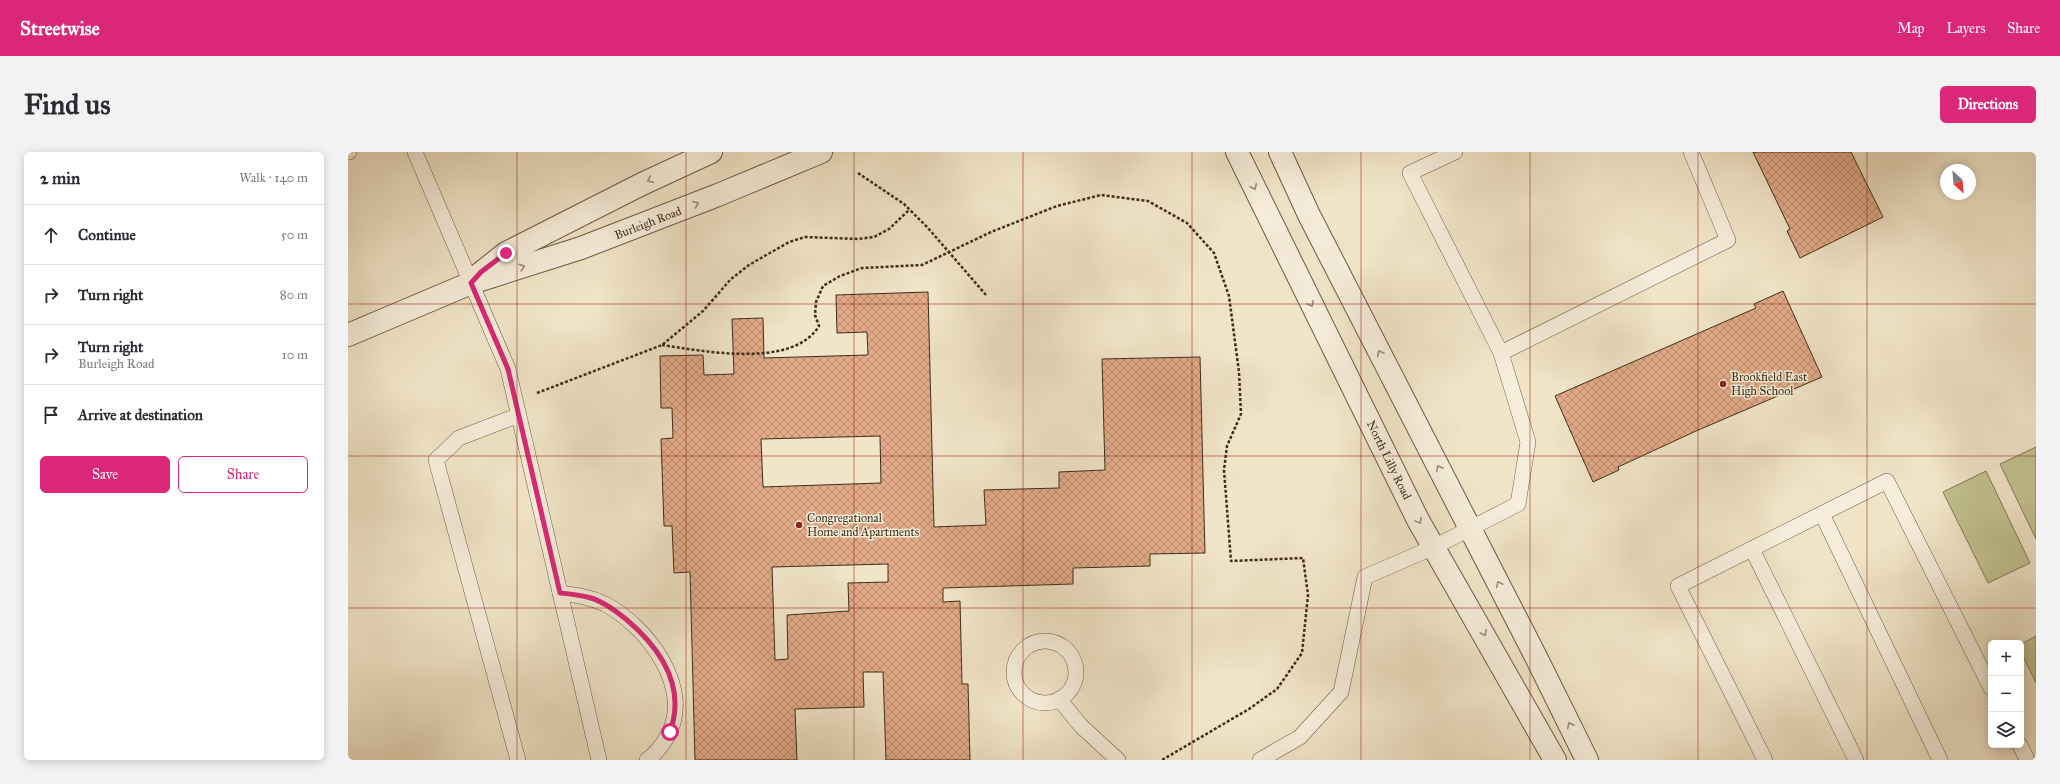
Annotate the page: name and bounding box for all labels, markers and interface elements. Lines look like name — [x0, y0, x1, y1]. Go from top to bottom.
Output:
text: Streetwise — [20, 17, 100, 40]
text: Map — [1897, 20, 1925, 37]
text: Layers — [1947, 20, 1985, 37]
text: Share — [2007, 20, 2040, 37]
button: Directions — [1940, 86, 2036, 123]
text: Find us — [24, 87, 110, 122]
north arrow — [1940, 164, 1976, 200]
text: 2 min — [40, 168, 80, 189]
text: Walk · 140 m — [239, 170, 308, 186]
one-way arrow — [647, 175, 655, 183]
one-way arrow — [1249, 183, 1257, 190]
one-way arrow — [693, 200, 700, 208]
street label: Burleigh Road — [612, 204, 684, 243]
icon: ahead — [40, 224, 62, 246]
text: Continue — [78, 226, 136, 244]
text: 50 m — [281, 227, 308, 243]
route end — [497, 244, 515, 262]
one-way arrow — [518, 263, 525, 272]
icon: right — [40, 284, 62, 306]
text: Turn right — [78, 286, 143, 304]
text: 80 m — [280, 287, 308, 303]
one-way arrow — [1306, 300, 1314, 307]
text: Turn right — [78, 338, 143, 356]
icon: right — [40, 344, 62, 366]
text: 10 m — [282, 347, 308, 363]
one-way arrow — [1377, 349, 1385, 357]
text: Burleigh Road — [78, 356, 155, 372]
place label: Brookfield East High School — [1731, 370, 1808, 399]
marker: Brookfield East High School — [1718, 379, 1728, 389]
icon: arrive — [40, 404, 62, 426]
text: Arrive at destination — [78, 406, 203, 424]
street label: North Lilly Road — [1364, 418, 1414, 502]
button: Save — [40, 456, 170, 493]
button: Share — [178, 456, 308, 493]
one-way arrow — [1436, 465, 1444, 473]
place label: Congregational Home and Apartments — [807, 511, 919, 539]
one-way arrow — [1414, 517, 1422, 524]
marker: Congregational Home and Apartments — [794, 520, 804, 530]
one-way arrow — [1496, 581, 1504, 588]
one-way arrow — [1479, 629, 1486, 636]
map controls — [1988, 640, 2024, 748]
button: + — [1988, 640, 2024, 676]
button: − — [1988, 676, 2024, 712]
button: layers — [1988, 712, 2024, 748]
one-way arrow — [1567, 722, 1575, 729]
route start — [661, 723, 679, 741]

